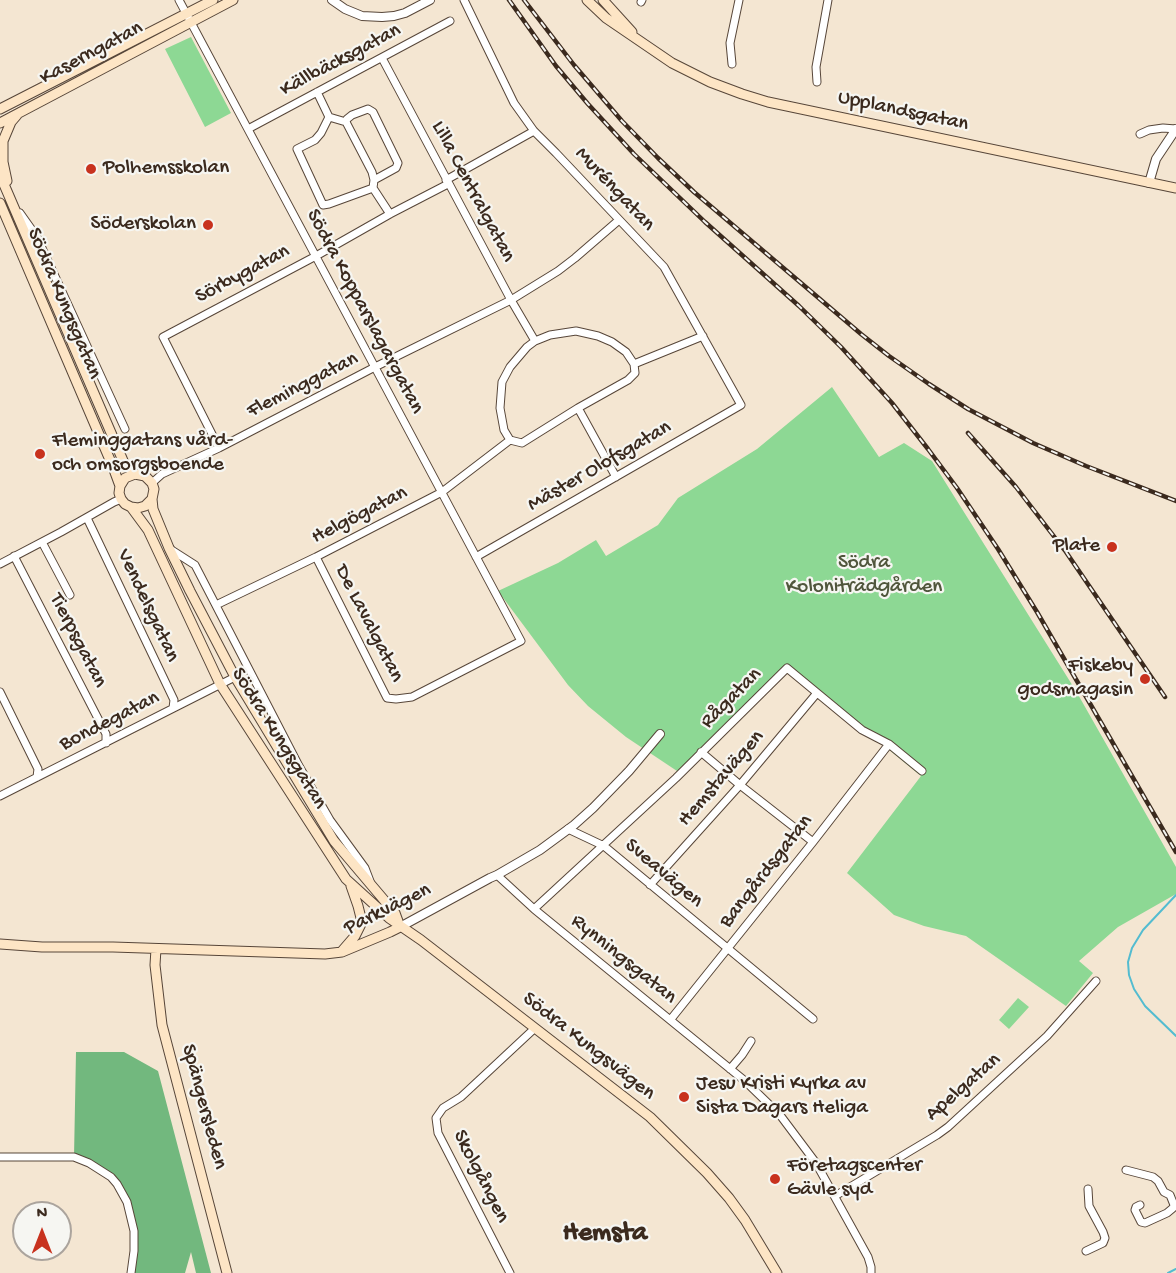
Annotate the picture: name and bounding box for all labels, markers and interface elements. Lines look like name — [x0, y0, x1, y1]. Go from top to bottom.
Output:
street label: Kaserngatan — [36, 16, 148, 92]
street label: Källbäcksgatan — [276, 19, 406, 103]
street label: Upplandsgatan — [835, 86, 971, 138]
street label: Lilla Centralgatan — [424, 117, 520, 267]
street label: Muréngatan — [568, 142, 660, 238]
place label: Polhemsskolan — [103, 156, 229, 182]
marker: Polhemsskolan — [84, 162, 98, 176]
street label: Södra Kopparslagargatan — [299, 205, 429, 419]
place label: Söderskolan — [91, 212, 196, 238]
marker: Söderskolan — [201, 218, 215, 232]
street label: Södra Kungsgatan — [20, 225, 106, 383]
street label: Sörbygatan — [191, 240, 295, 310]
street label: Fleminggatan — [243, 347, 363, 425]
street label: Mäster Olofsgatan — [524, 416, 676, 518]
place label: Fleminggatans vård- och omsorgsboende — [52, 429, 233, 479]
marker: Fleminggatans vård- och omsorgsboende — [33, 447, 47, 461]
street label: Helgögatan — [308, 481, 412, 551]
place label: Plate — [1053, 534, 1100, 560]
marker: Plate — [1105, 540, 1119, 554]
street label: Vendelsgatan — [110, 545, 184, 667]
park label: Södra Koloniträdgården — [786, 551, 942, 601]
street label: De Lavalgatan — [328, 561, 408, 687]
street label: Tierpsgatan — [42, 589, 112, 693]
place label: Fiskeby godsmagasin — [1018, 654, 1133, 704]
street label: Rågatan — [696, 663, 768, 735]
street label: Södra Kungsgatan — [224, 664, 332, 814]
marker: Fiskeby godsmagasin — [1138, 672, 1152, 686]
street label: Bondegatan — [56, 686, 164, 758]
street label: Hemstavägen — [673, 726, 771, 832]
street label: Bangårdsgatan — [715, 810, 819, 934]
street label: Sveavägen — [618, 834, 708, 914]
street label: Parkvägen — [340, 878, 436, 942]
street label: Rynningsgatan — [565, 910, 681, 1010]
street label: Södra Kungsvägen — [517, 987, 659, 1107]
street label: Spängersleden — [174, 1042, 232, 1172]
street label: Apelgatan — [921, 1048, 1007, 1128]
place label: Jesu Kristi Kyrka av Sista Dagars Heliga — [696, 1072, 868, 1122]
marker: Jesu Kristi Kyrka av Sista Dagars Heliga — [677, 1090, 691, 1104]
street label: Skolgången — [446, 1126, 514, 1228]
place label: Företagscenter Gävle syd — [787, 1154, 922, 1204]
marker: Företagscenter Gävle syd — [768, 1172, 782, 1186]
north arrow — [12, 1201, 72, 1261]
text: N — [37, 1205, 47, 1224]
district label: Hemsta — [563, 1219, 647, 1251]

